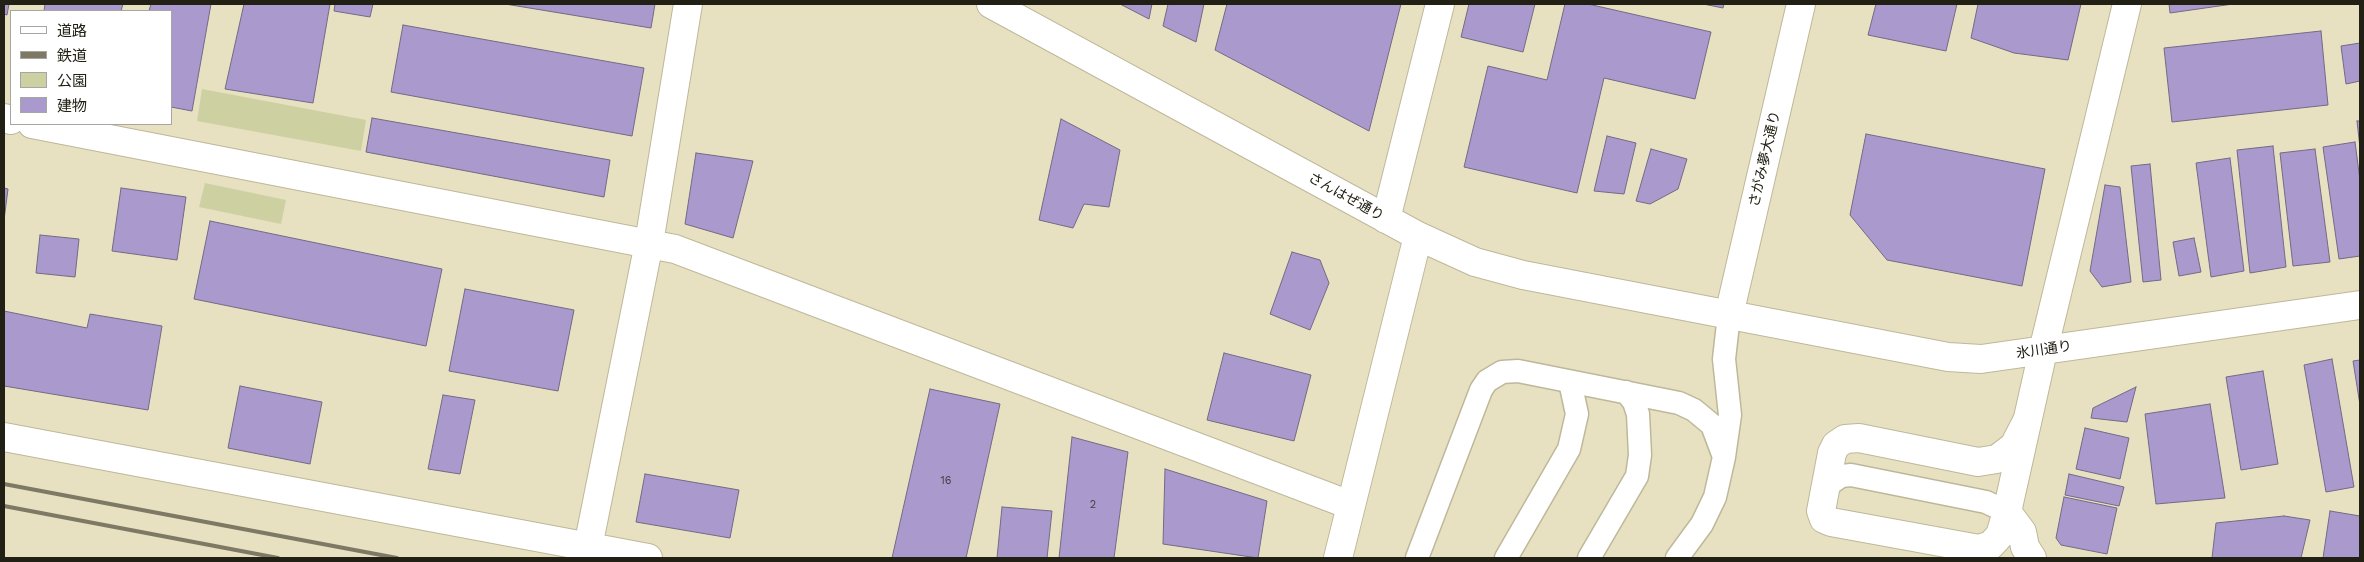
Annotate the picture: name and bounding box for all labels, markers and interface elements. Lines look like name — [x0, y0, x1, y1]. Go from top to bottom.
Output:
legend — [10, 10, 172, 125]
text: 道路 — [57, 22, 87, 40]
text: 鉄道 — [57, 47, 87, 65]
text: 公園 — [57, 72, 87, 90]
text: 建物 — [57, 97, 87, 115]
street label: さがみ夢大通り — [1746, 109, 1784, 209]
street label: さんはぜ通り — [1305, 169, 1387, 225]
street label: 氷川通り — [2015, 338, 2073, 362]
house number: 16 — [941, 474, 951, 488]
house number: 2 — [1090, 498, 1096, 512]

